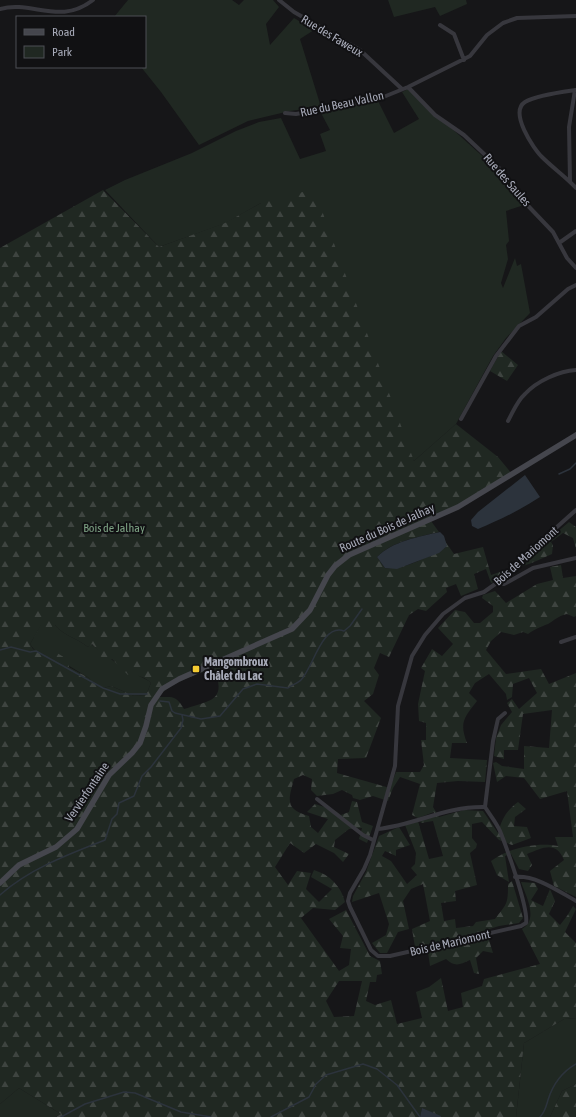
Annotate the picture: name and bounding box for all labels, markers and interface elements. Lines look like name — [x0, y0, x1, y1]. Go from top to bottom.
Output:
street label: Rue des Faweux — [299, 12, 365, 60]
legend — [16, 16, 146, 68]
text: Road — [52, 25, 75, 39]
text: Park — [52, 45, 73, 59]
street label: Rue du Beau Vallon — [299, 88, 385, 120]
street label: Rue des Saules — [480, 151, 534, 209]
street label: Route du Bois de Jalhay — [337, 501, 437, 555]
park label: Bois de Jalhay — [83, 521, 145, 535]
street label: Bois de Mariomont — [491, 523, 562, 589]
place label: Mangombroux Châlet du Lac — [204, 655, 268, 683]
marker: Mangombroux Châlet du Lac — [191, 664, 201, 674]
street label: Vervierfontaine — [62, 760, 112, 824]
street label: Bois de Mariomont — [409, 927, 492, 959]

